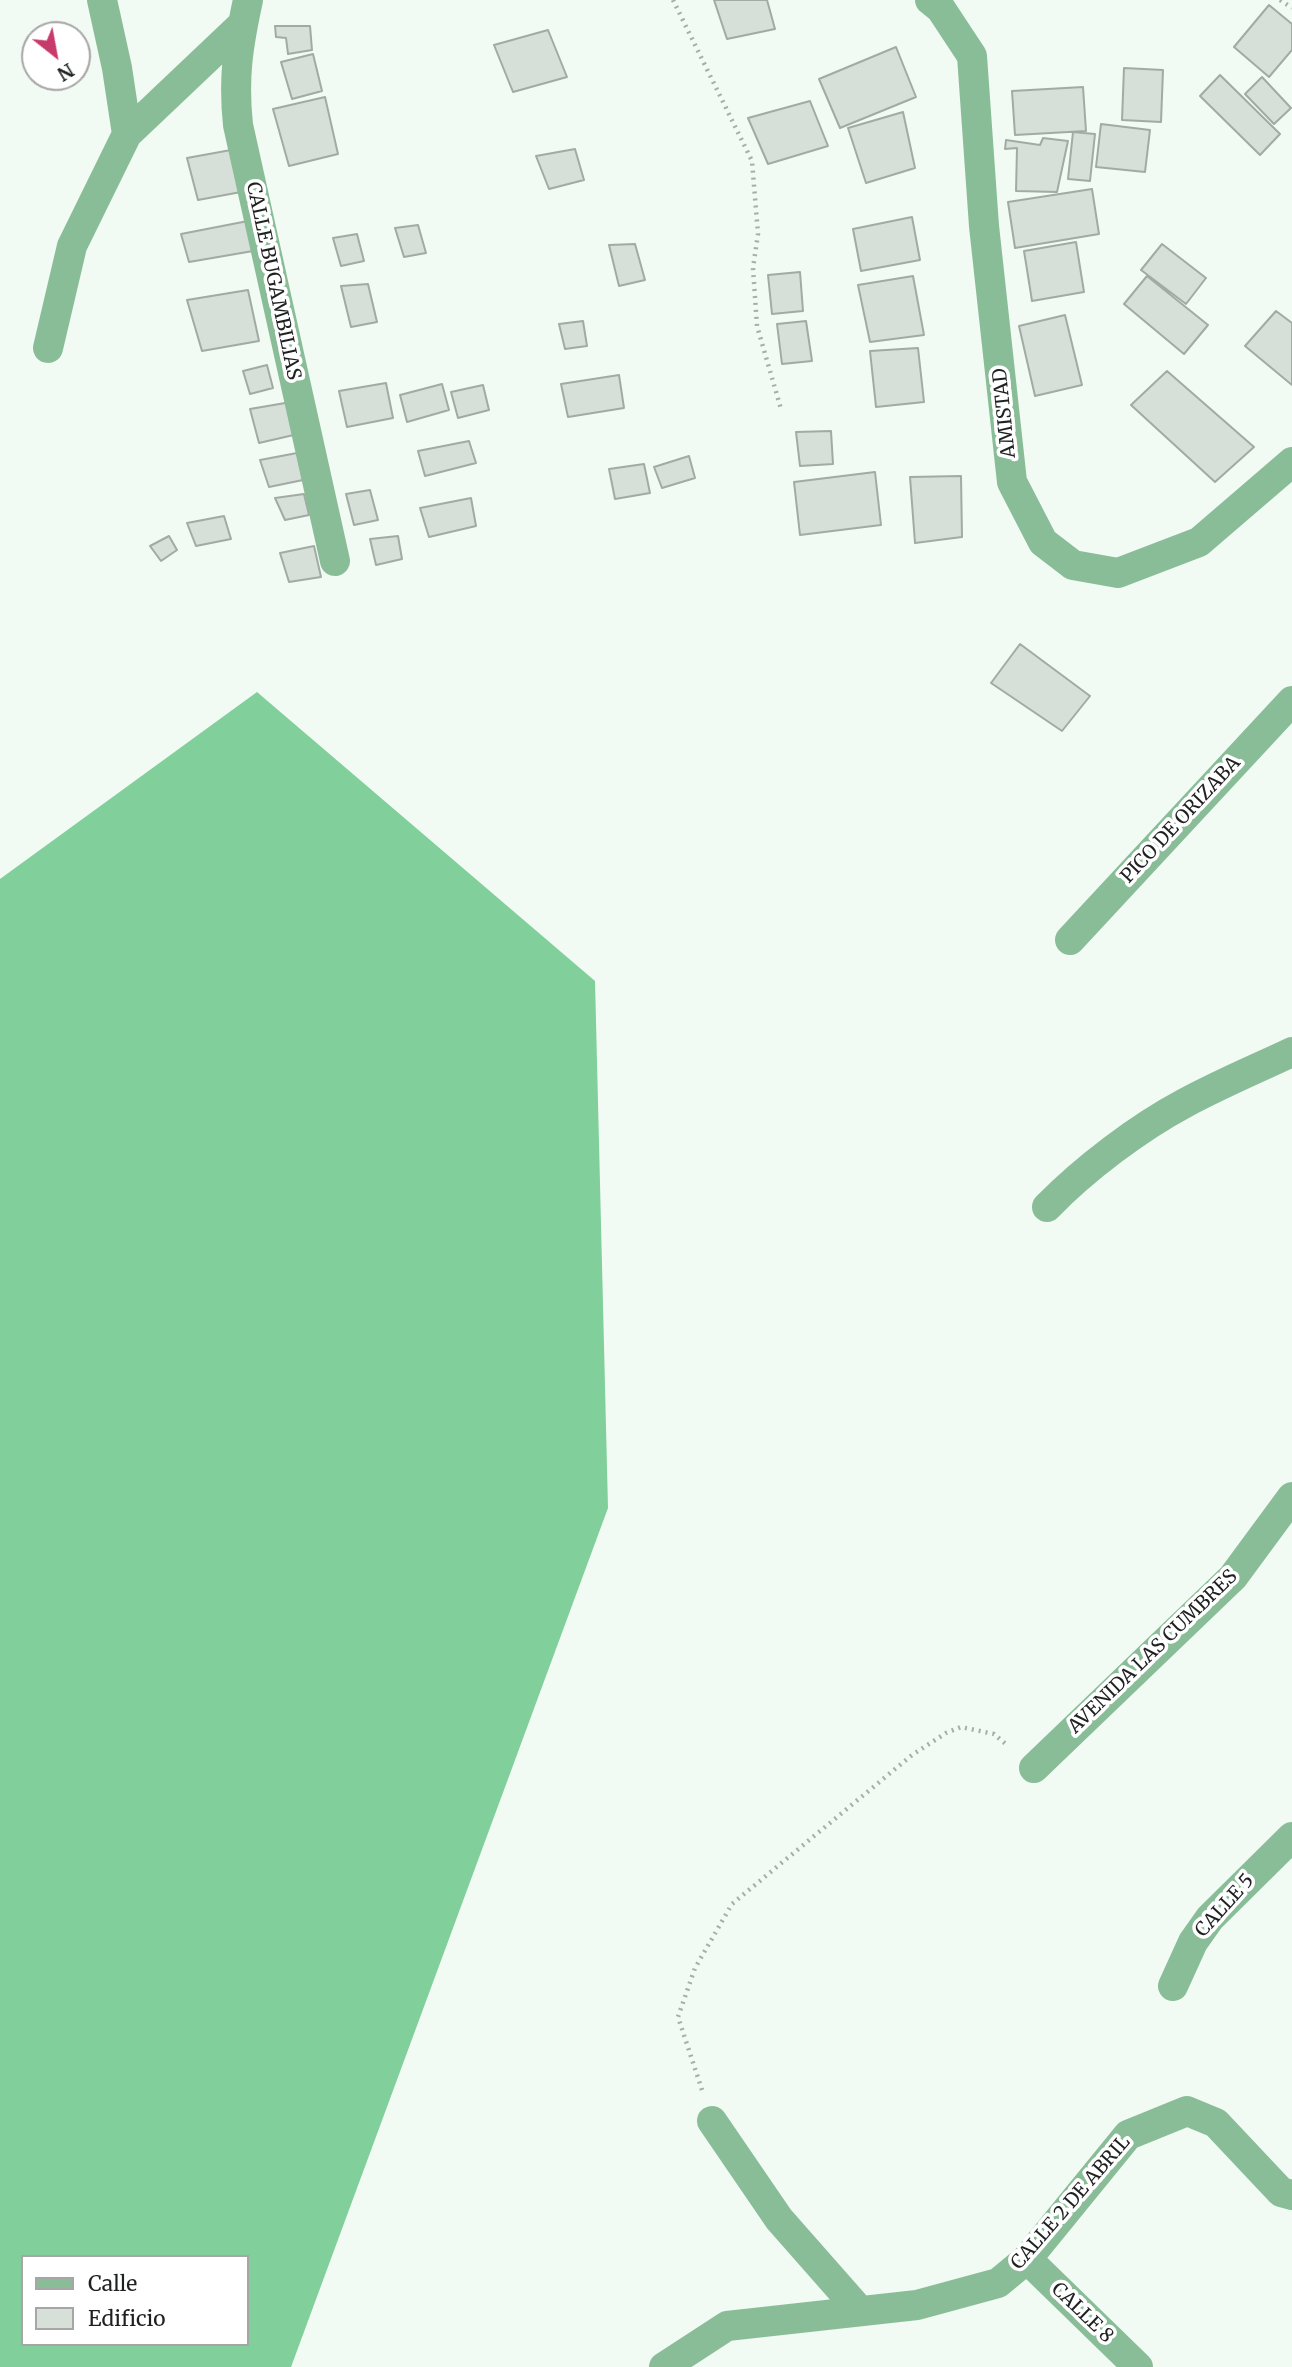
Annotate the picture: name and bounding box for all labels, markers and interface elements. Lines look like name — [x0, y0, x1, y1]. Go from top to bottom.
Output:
north arrow — [21, 21, 91, 91]
text: N — [53, 58, 78, 86]
street label: CALLE BUGAMBILIAS — [241, 180, 305, 382]
street label: AMISTAD — [989, 367, 1021, 459]
street label: PICO DE ORIZABA — [1116, 752, 1246, 888]
street label: AVENIDA LAS CUMBRES — [1064, 1565, 1242, 1739]
street label: CALLE 5 — [1191, 1870, 1259, 1942]
street label: CALLE 2 DE ABRIL — [1007, 2131, 1135, 2275]
legend — [21, 2255, 248, 2346]
text: Calle — [88, 2270, 137, 2297]
street label: CALLE 8 — [1046, 2278, 1118, 2348]
text: Edificio — [88, 2305, 165, 2332]

